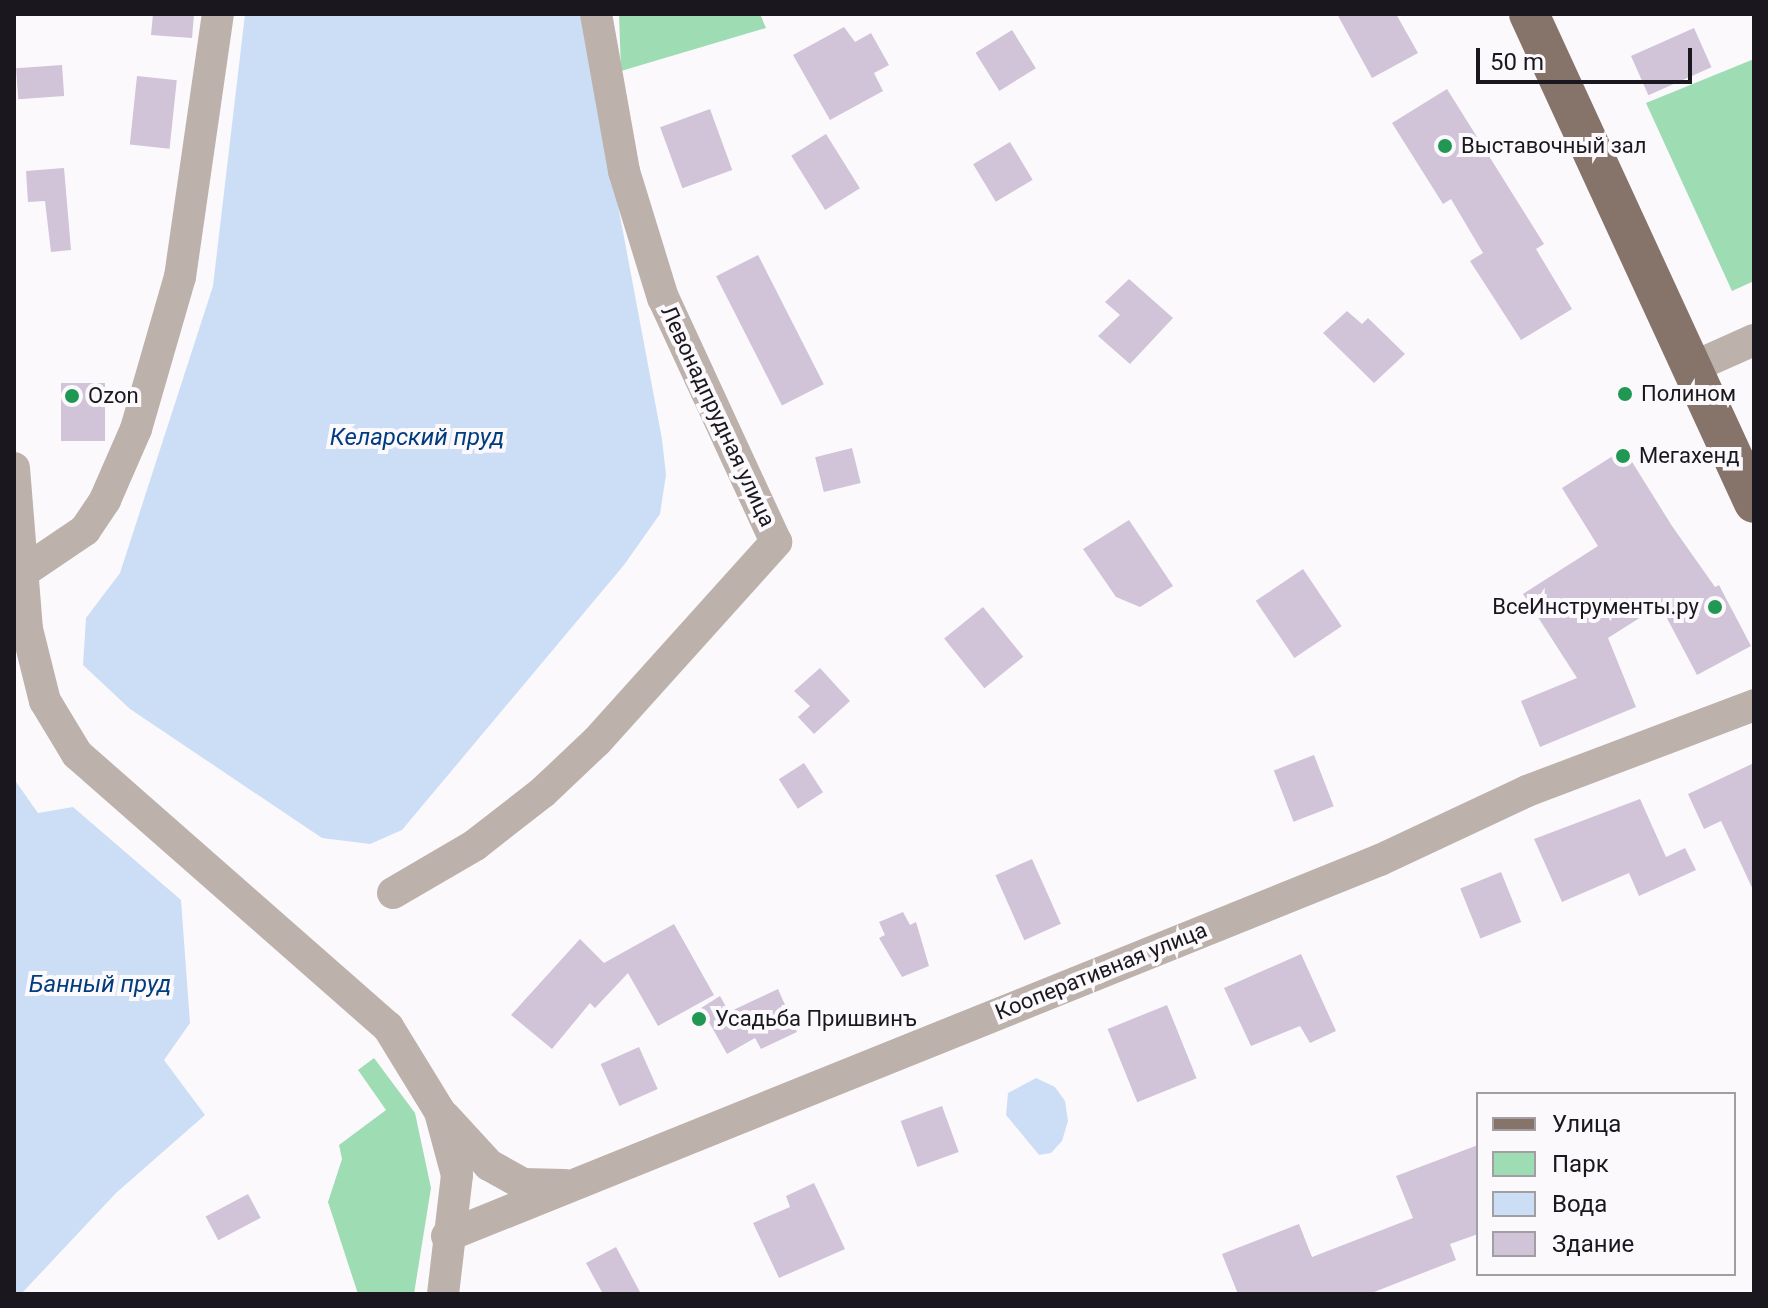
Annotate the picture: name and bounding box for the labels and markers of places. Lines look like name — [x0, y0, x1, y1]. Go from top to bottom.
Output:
place label: Выставочный зал — [1461, 133, 1647, 159]
marker: Выставочный зал — [1436, 137, 1454, 155]
place label: Полином — [1641, 381, 1736, 407]
place label: Ozon — [88, 383, 139, 409]
marker: Полином — [1616, 385, 1634, 403]
marker: Ozon — [63, 387, 81, 405]
place label: Мегахенд — [1639, 443, 1739, 469]
marker: Мегахенд — [1614, 447, 1632, 465]
place label: ВсеИнструменты.ру — [1492, 594, 1699, 620]
marker: ВсеИнструменты.ру — [1706, 598, 1724, 616]
place label: Усадьба Пришвинъ — [715, 1006, 917, 1032]
marker: Усадьба Пришвинъ — [690, 1010, 708, 1028]

